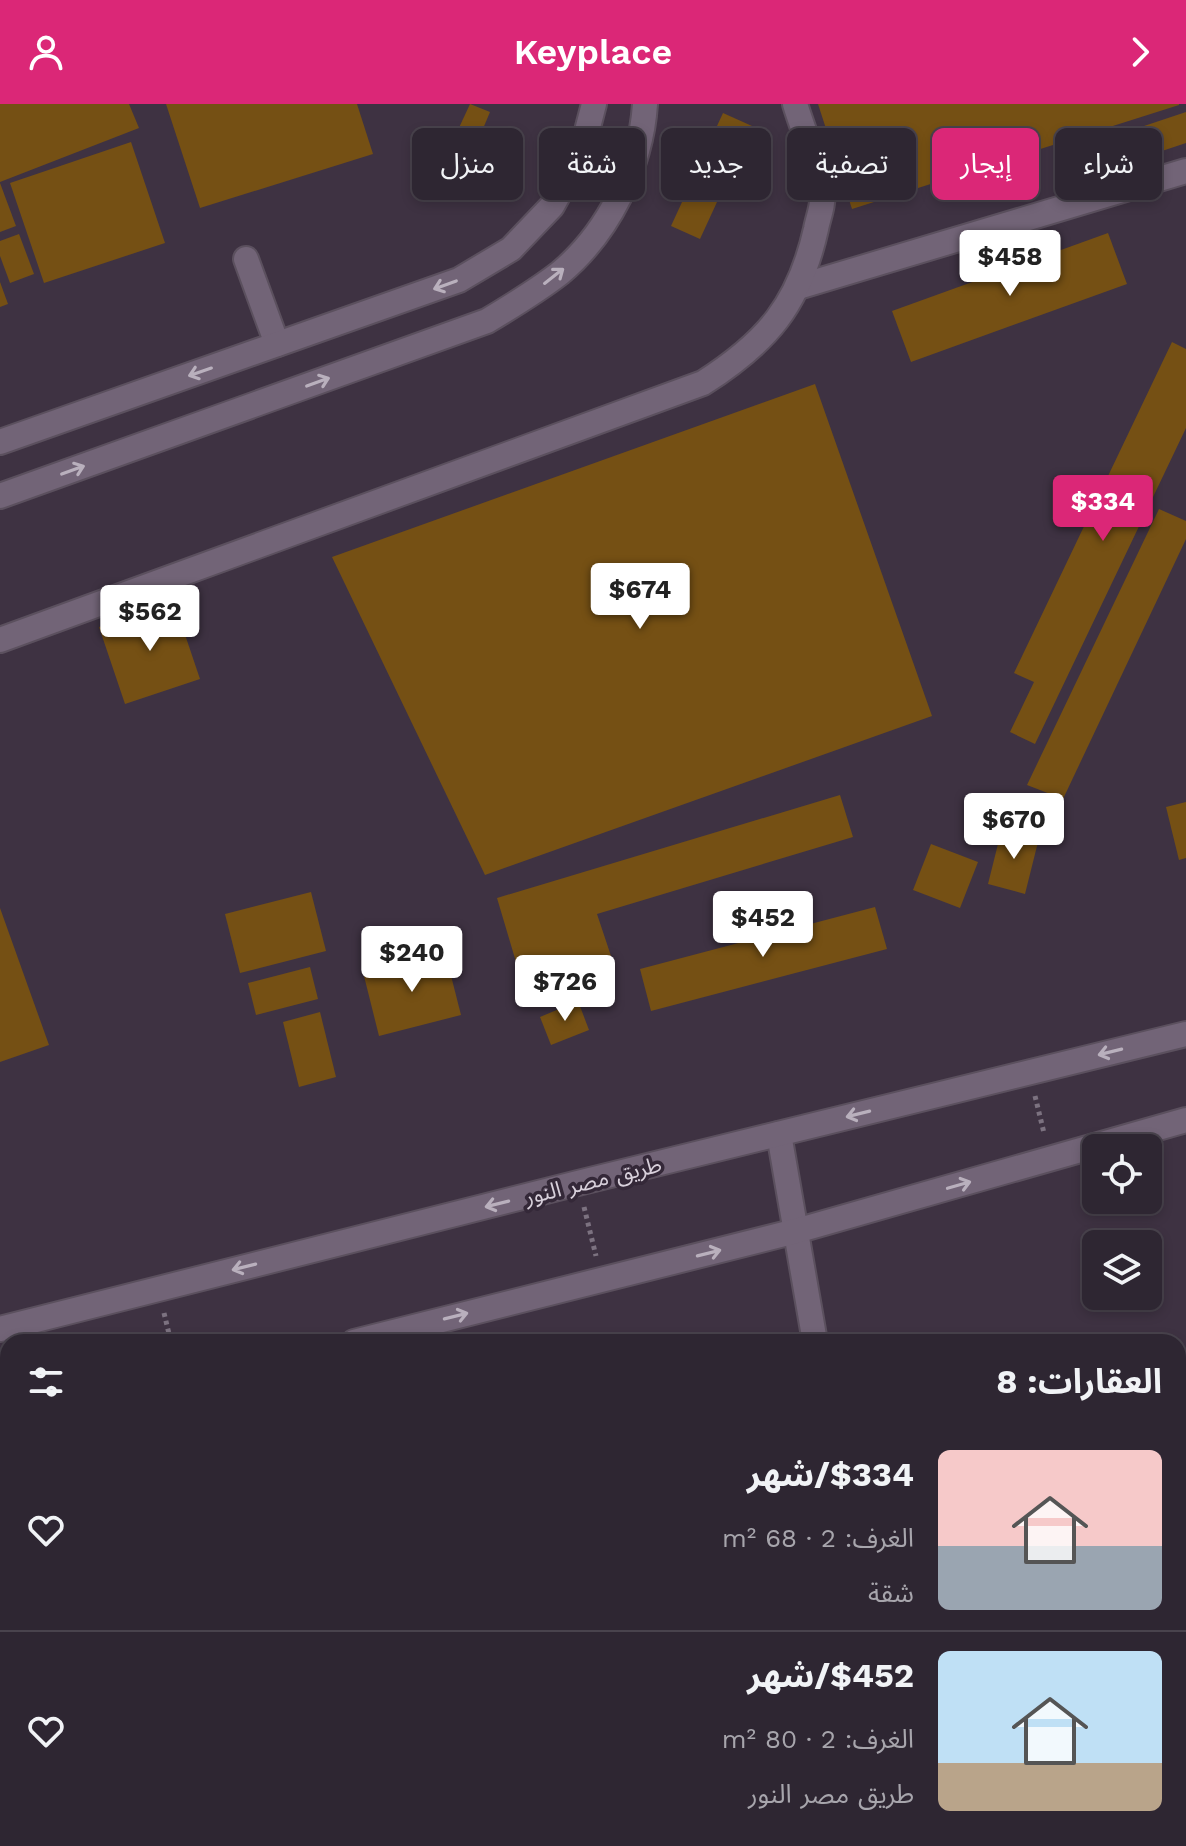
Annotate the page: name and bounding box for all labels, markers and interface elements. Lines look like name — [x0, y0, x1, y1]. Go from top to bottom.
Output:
icon: person — [24, 30, 68, 74]
icon: forward — [1118, 30, 1162, 74]
text: Keyplace — [514, 31, 672, 73]
chip: منزل — [412, 128, 523, 200]
chip: شقة — [539, 128, 645, 200]
chip: جديد — [661, 128, 771, 200]
chip: تصفية — [787, 128, 916, 200]
chip: إيجار — [932, 128, 1039, 200]
chip: شراء — [1055, 128, 1162, 200]
pin: $458 — [963, 230, 1057, 298]
text: $458 — [978, 241, 1042, 271]
one-way arrow — [543, 268, 564, 285]
one-way arrow — [433, 279, 458, 293]
one-way arrow — [188, 365, 213, 380]
one-way arrow — [305, 374, 330, 389]
one-way arrow — [61, 462, 85, 476]
pin: $334 — [1056, 475, 1150, 543]
text: $334 — [1071, 486, 1135, 516]
pin: $674 — [593, 563, 687, 631]
text: $674 — [609, 574, 671, 604]
pin: $562 — [103, 585, 197, 653]
text: $562 — [118, 596, 182, 626]
pin: $670 — [967, 793, 1061, 861]
text: $670 — [982, 804, 1046, 834]
pin: $452 — [716, 891, 810, 959]
text: $452 — [731, 902, 795, 932]
pin: $240 — [365, 926, 459, 994]
text: $240 — [379, 937, 445, 967]
pin: $726 — [518, 955, 612, 1023]
text: $726 — [533, 966, 597, 996]
one-way arrow — [1098, 1046, 1124, 1061]
one-way arrow — [845, 1108, 871, 1123]
map controls — [1082, 1134, 1162, 1310]
button: locate — [1082, 1134, 1162, 1214]
street label: طريق مصر النور — [521, 1151, 665, 1211]
one-way arrow — [946, 1176, 972, 1191]
one-way arrow — [484, 1197, 510, 1212]
button: layers — [1082, 1230, 1162, 1310]
one-way arrow — [695, 1245, 721, 1260]
one-way arrow — [232, 1261, 258, 1276]
one-way arrow — [443, 1308, 469, 1323]
icon: filters — [24, 1360, 68, 1404]
text: العقارات: 8 — [996, 1361, 1162, 1401]
text: $334/شهر — [747, 1454, 914, 1494]
icon: home — [1002, 1482, 1098, 1578]
icon: heart — [24, 1508, 68, 1552]
text: الغرف: 2 · 68 m² — [722, 1523, 914, 1553]
text: شقة — [868, 1578, 914, 1608]
text: $452/شهر — [747, 1655, 914, 1695]
icon: home — [1002, 1683, 1098, 1779]
icon: heart — [24, 1709, 68, 1753]
text: الغرف: 2 · 80 m² — [722, 1724, 914, 1754]
text: طريق مصر النور — [748, 1779, 914, 1809]

